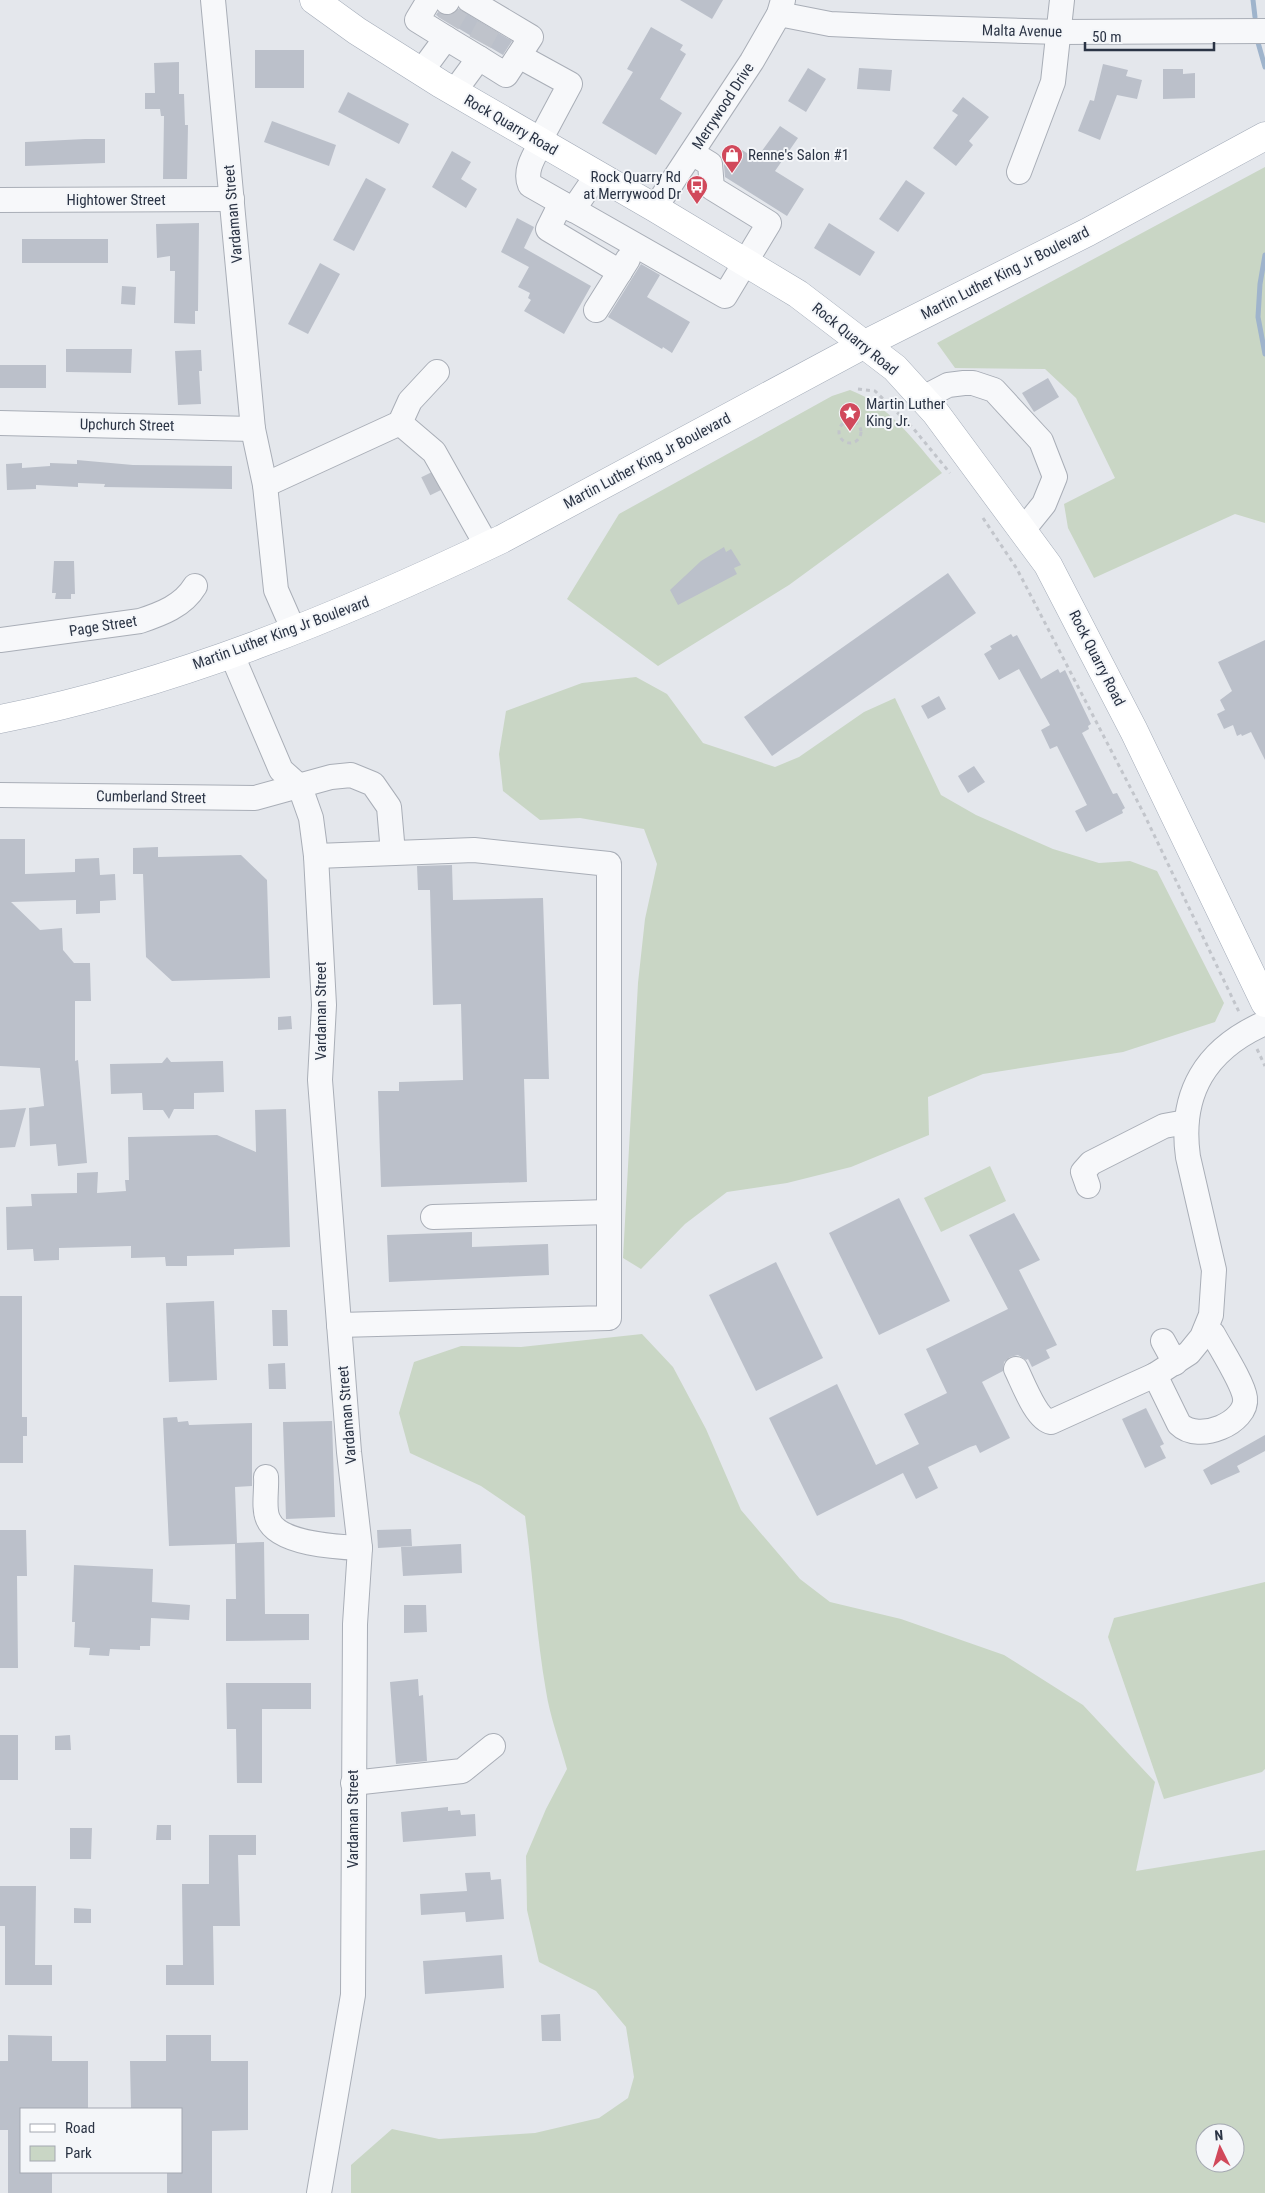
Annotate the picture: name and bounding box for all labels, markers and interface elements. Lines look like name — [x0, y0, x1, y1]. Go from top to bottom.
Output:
scale bar — [1085, 20, 1214, 52]
street label: Malta Avenue — [982, 21, 1062, 41]
text: 50 m — [1092, 28, 1122, 46]
street label: Merrywood Drive — [688, 59, 758, 153]
street label: Rock Quarry Road — [461, 91, 561, 159]
shop icon: Renne's Salon #1 — [720, 143, 744, 174]
place label: Renne's Salon #1 — [748, 146, 849, 164]
street label: Vardaman Street — [220, 164, 246, 264]
place label: Rock Quarry Rd at Merrywood Dr — [583, 168, 681, 203]
bus stop icon: Rock Quarry Rd at Merrywood Dr — [685, 174, 709, 205]
street label: Hightower Street — [66, 191, 166, 209]
street label: Martin Luther King Jr Boulevard — [918, 223, 1092, 323]
street label: Rock Quarry Road — [808, 299, 902, 379]
place label: Martin Luther King Jr. — [866, 395, 946, 430]
place icon: Martin Luther King Jr. — [838, 401, 862, 432]
street label: Martin Luther King Jr Boulevard — [560, 409, 734, 513]
street label: Upchurch Street — [80, 415, 174, 435]
street label: Martin Luther King Jr Boulevard — [190, 593, 372, 673]
street label: Rock Quarry Road — [1065, 607, 1129, 709]
street label: Page Street — [68, 612, 138, 640]
street label: Cumberland Street — [96, 787, 206, 807]
street label: Vardaman Street — [312, 962, 330, 1060]
street label: Vardaman Street — [334, 1365, 360, 1465]
street label: Vardaman Street — [344, 1770, 362, 1868]
legend — [20, 2108, 182, 2173]
text: Road — [65, 2119, 95, 2137]
north arrow — [1195, 2123, 1245, 2173]
text: N — [1214, 2127, 1224, 2143]
text: Park — [65, 2144, 92, 2162]

